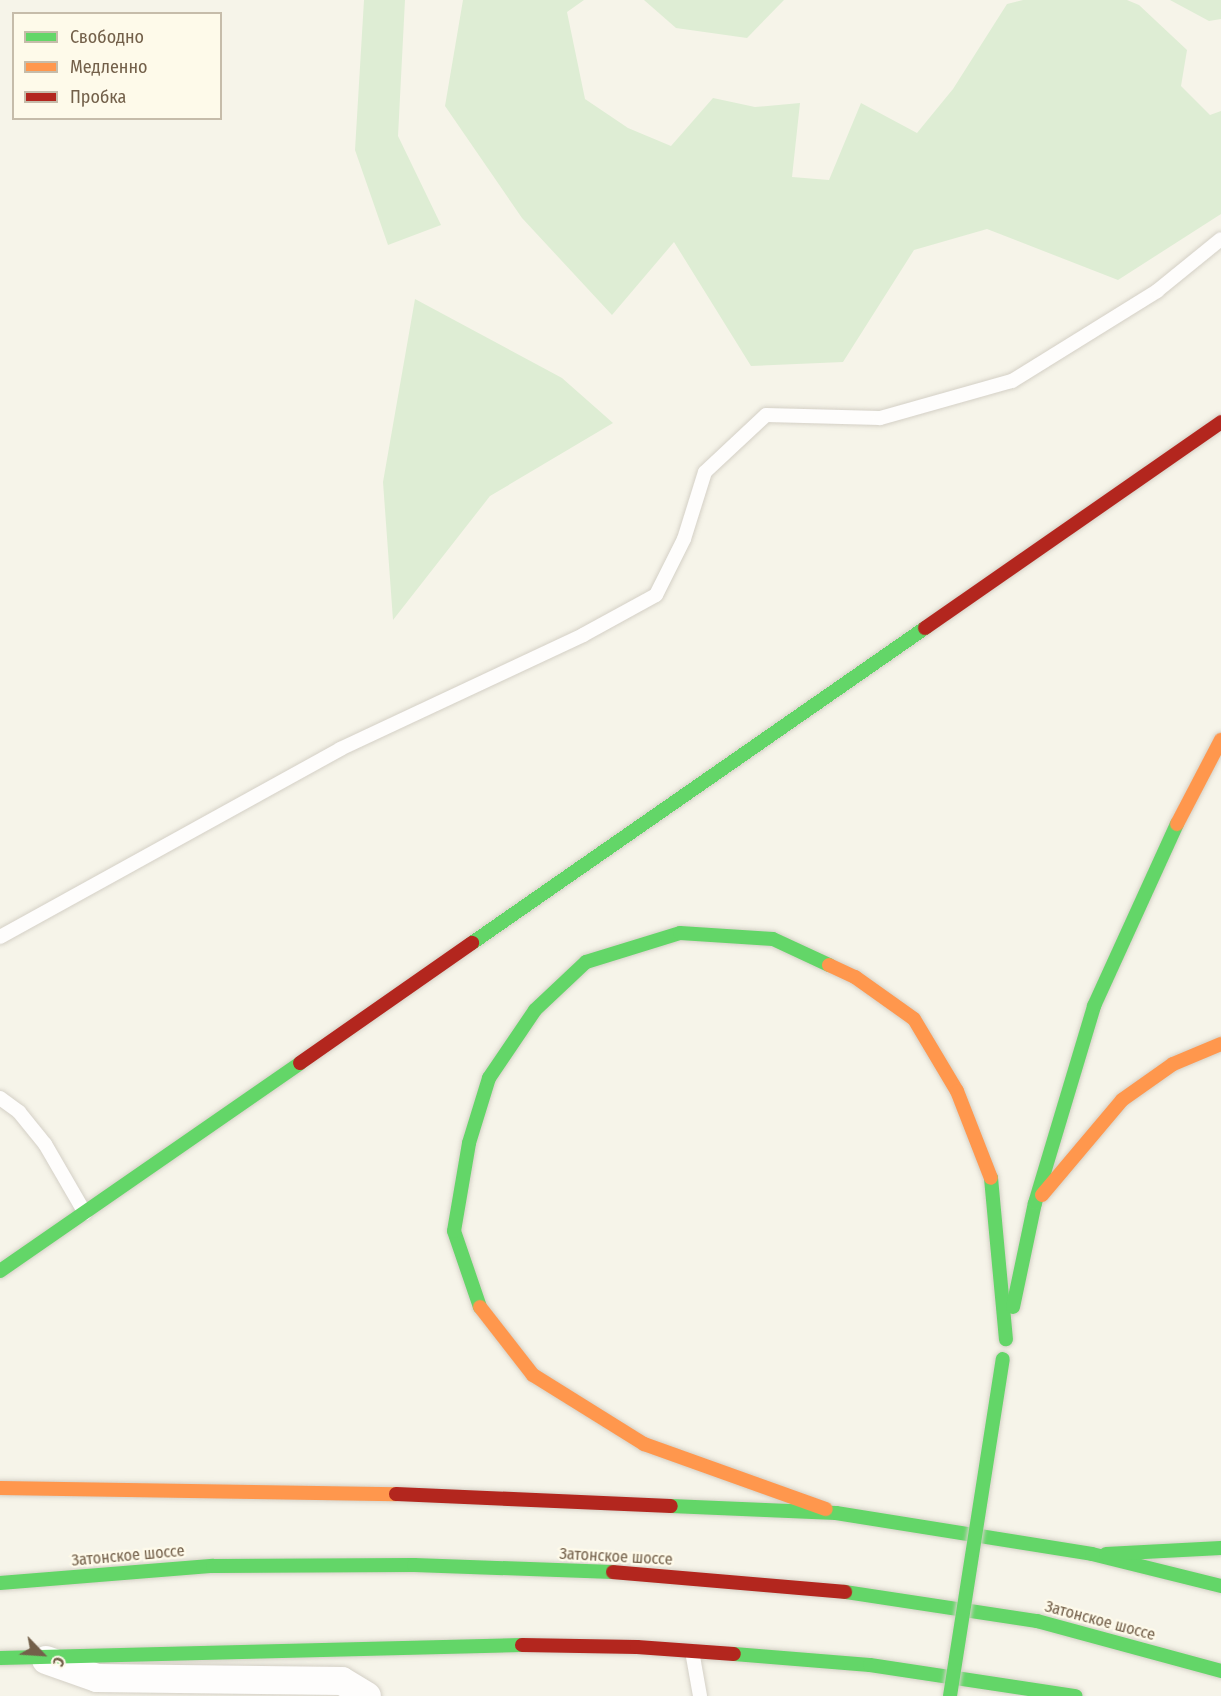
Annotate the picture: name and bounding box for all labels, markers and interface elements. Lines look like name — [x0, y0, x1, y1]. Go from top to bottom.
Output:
legend — [12, 12, 222, 120]
text: Свободно — [70, 26, 144, 48]
text: Медленно — [70, 56, 148, 78]
text: Пробка — [70, 86, 126, 108]
street label: Затонское шоссе — [71, 1541, 185, 1571]
street label: Затонское шоссе — [559, 1544, 673, 1570]
street label: Затонское шоссе — [1043, 1597, 1157, 1645]
north arrow — [12, 1624, 72, 1684]
text: С — [48, 1654, 69, 1670]

